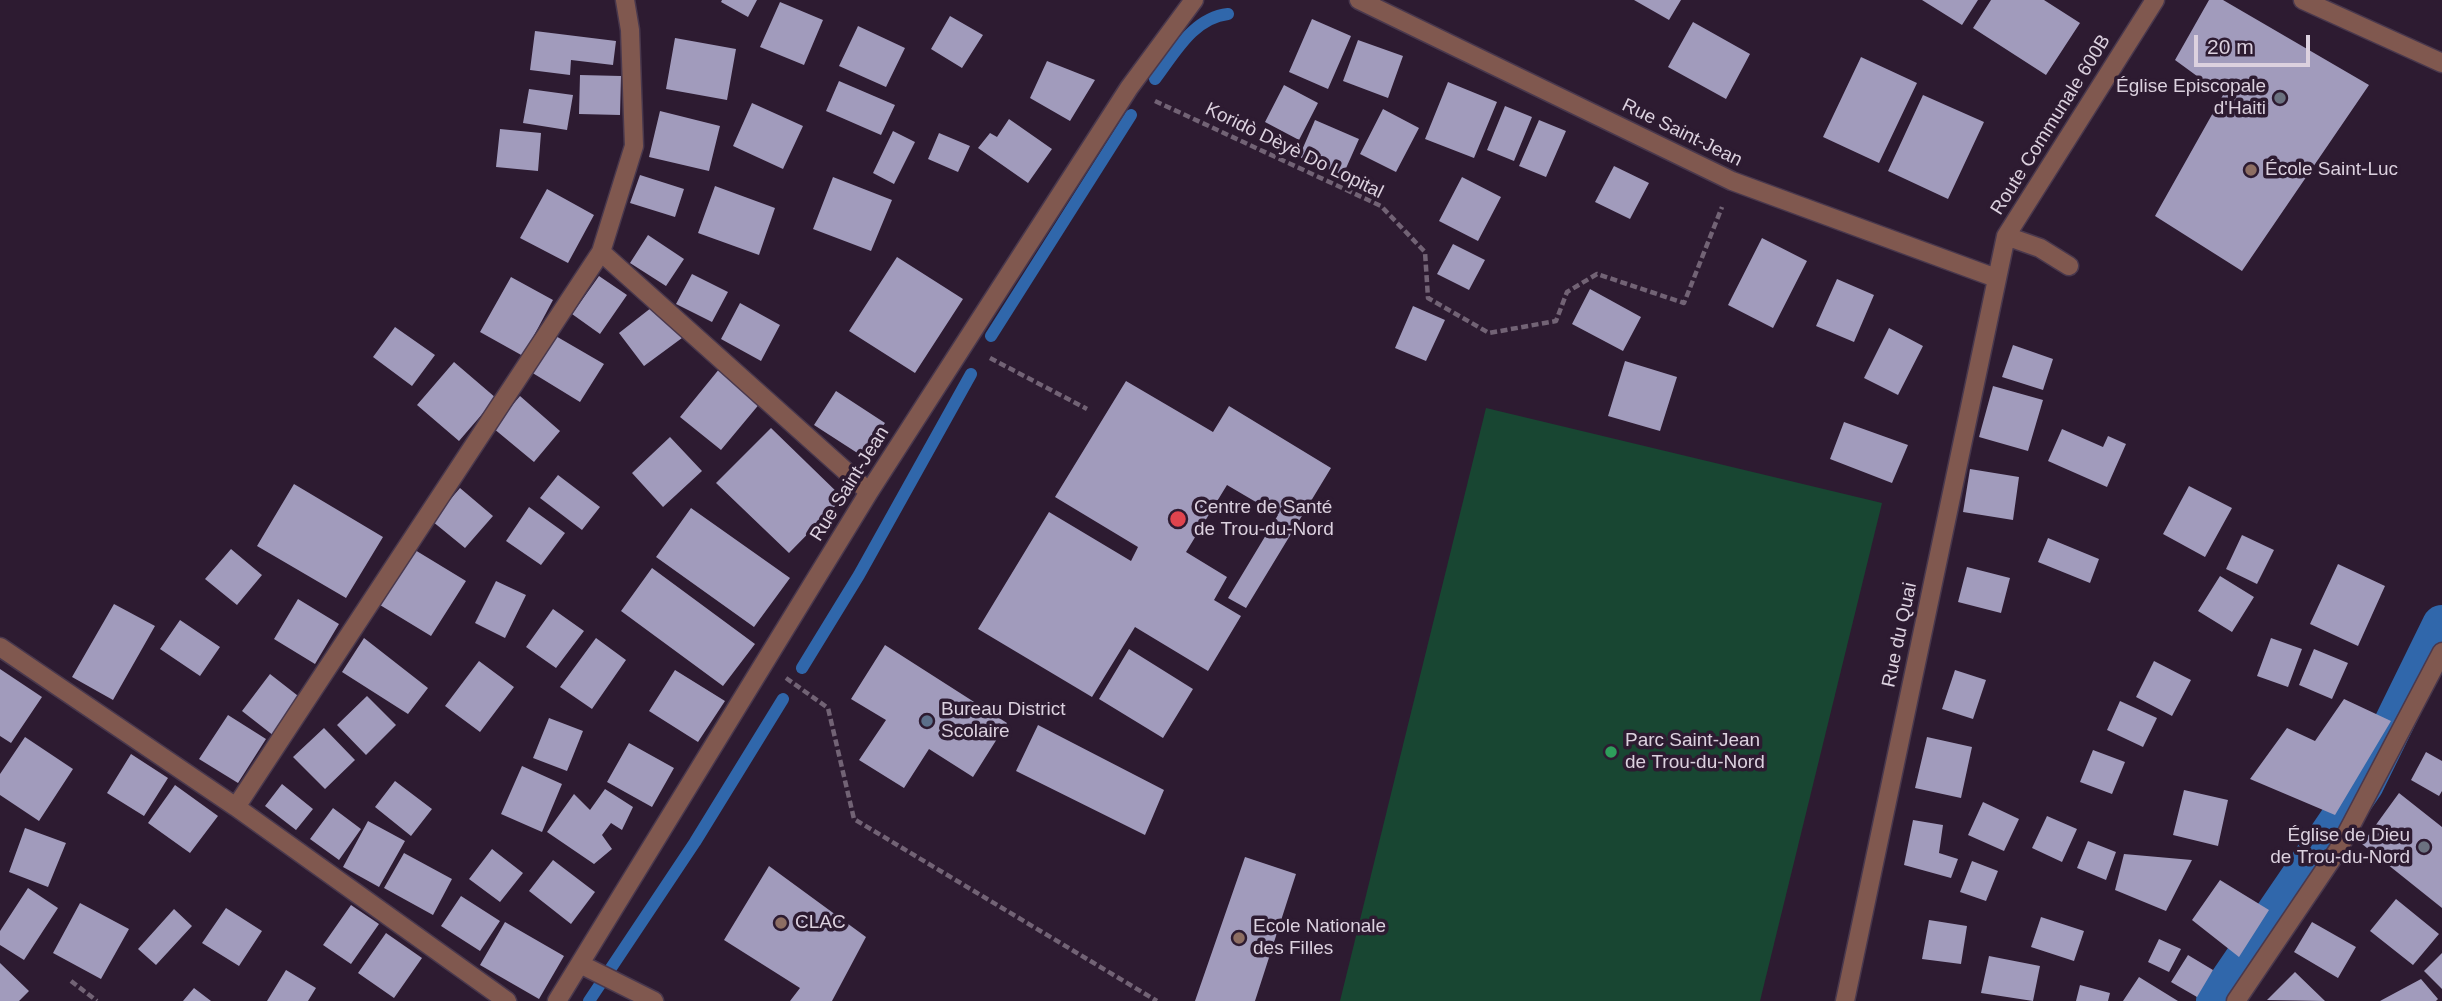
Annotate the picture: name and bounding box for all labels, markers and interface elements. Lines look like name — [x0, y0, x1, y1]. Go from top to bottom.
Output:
scale bar — [2197, 21, 2312, 65]
street label: Route Communale 600B — [1986, 31, 2116, 219]
text: 20 m — [2207, 35, 2254, 58]
place label: Église Episcopale d'Haiti — [2116, 76, 2266, 120]
marker: Église Episcopale d'Haiti — [2272, 90, 2288, 106]
street label: Rue Saint-Jean — [1618, 94, 1746, 172]
street label: Koridò Dèyè Do Lopital — [1201, 98, 1387, 204]
place label: École Saint-Luc — [2265, 159, 2398, 181]
marker: École Saint-Luc — [2243, 162, 2259, 178]
street label: Rue Saint-Jean — [806, 422, 894, 546]
place label: Centre de Santé de Trou-du-Nord — [1194, 497, 1334, 541]
marker: Centre de Santé de Trou-du-Nord — [1168, 509, 1188, 529]
street label: Rue du Quai — [1878, 580, 1922, 690]
place label: Bureau District Scolaire — [941, 699, 1066, 743]
marker: Bureau District Scolaire — [919, 713, 935, 729]
place label: Parc Saint-Jean de Trou-du-Nord — [1625, 730, 1765, 774]
marker: Parc Saint-Jean de Trou-du-Nord — [1603, 744, 1619, 760]
place label: Église de Dieu de Trou-du-Nord — [2270, 825, 2410, 869]
marker: Église de Dieu de Trou-du-Nord — [2416, 839, 2432, 855]
place label: CLAC — [795, 912, 846, 934]
marker: CLAC — [773, 915, 789, 931]
place label: Ecole Nationale des Filles — [1253, 916, 1386, 960]
marker: Ecole Nationale des Filles — [1231, 930, 1247, 946]

